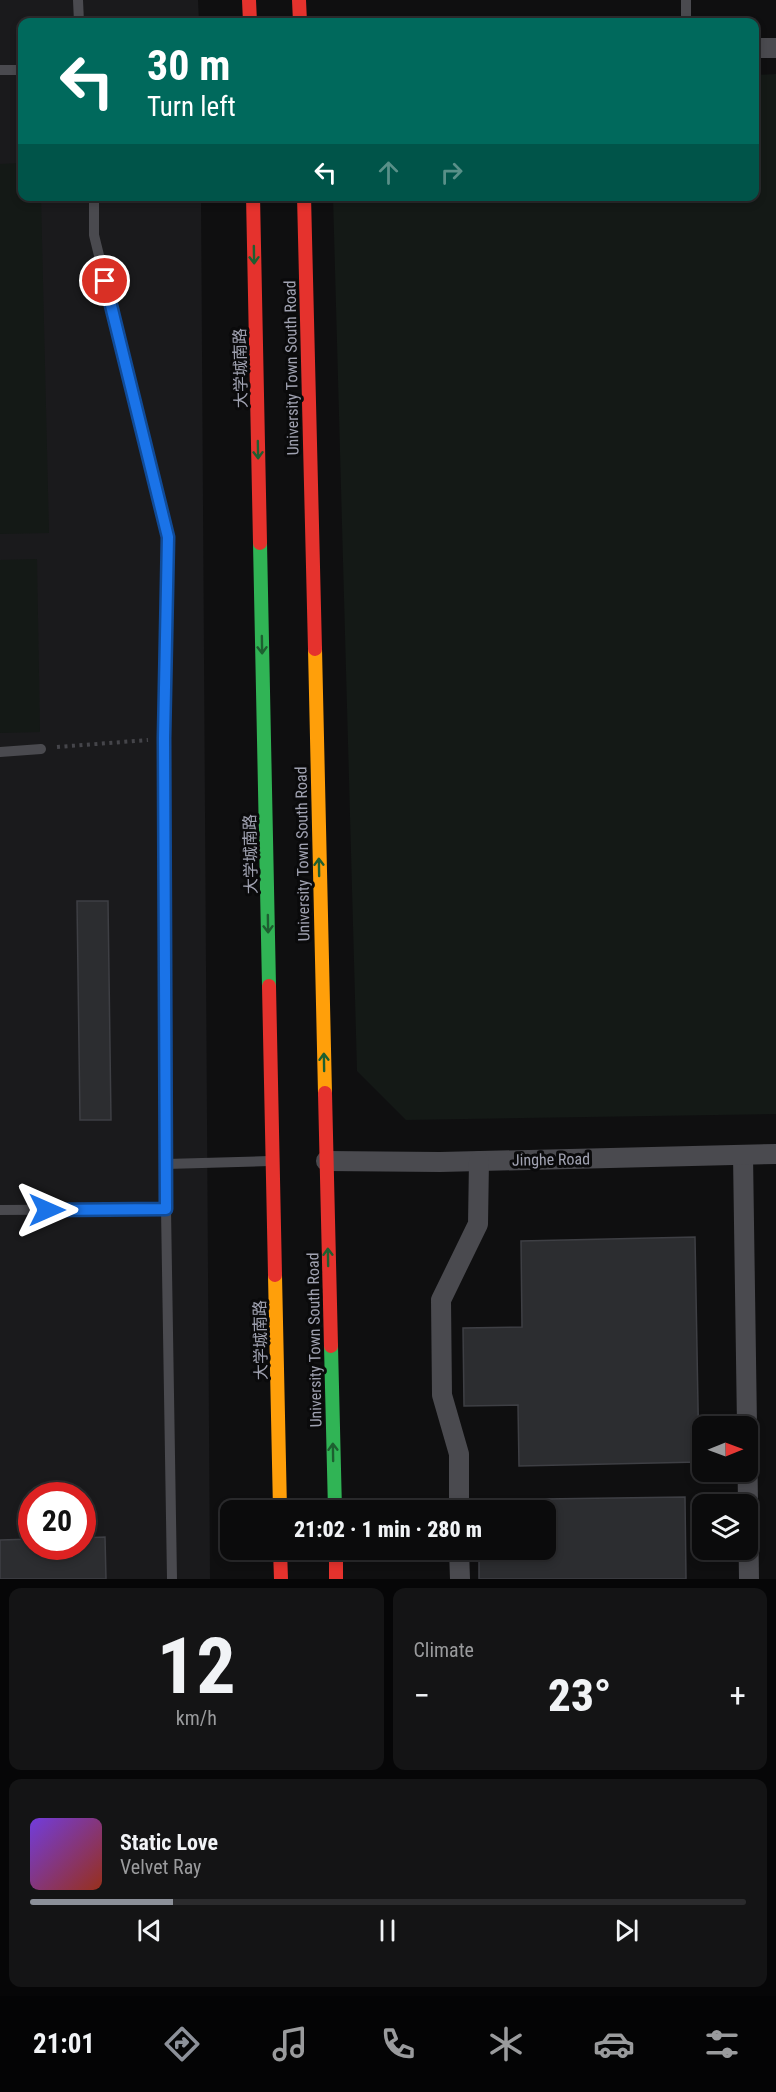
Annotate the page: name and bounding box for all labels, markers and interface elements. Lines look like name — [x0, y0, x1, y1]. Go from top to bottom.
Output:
text: 30 m — [147, 41, 230, 90]
icon: left — [48, 42, 126, 120]
text: Turn left — [147, 91, 236, 123]
icon: left — [309, 156, 342, 189]
icon: ahead — [372, 156, 405, 189]
icon: right — [435, 156, 468, 189]
one-way arrow — [248, 244, 260, 264]
pin — [79, 255, 130, 306]
icon: arrive — [88, 264, 121, 297]
street label: University Town South Road — [280, 280, 303, 456]
street label: 大学城南路 — [230, 328, 251, 408]
one-way arrow — [252, 439, 264, 459]
one-way arrow — [256, 634, 268, 654]
street label: University Town South Road — [291, 766, 314, 942]
street label: 大学城南路 — [240, 814, 261, 894]
one-way arrow — [313, 858, 325, 878]
one-way arrow — [262, 913, 273, 933]
one-way arrow — [318, 1053, 329, 1073]
street label: Jinghe Road — [512, 1149, 590, 1170]
position arrow — [15, 1178, 79, 1242]
one-way arrow — [323, 1248, 334, 1268]
street label: University Town South Road — [303, 1252, 326, 1428]
street label: 大学城南路 — [250, 1300, 271, 1380]
north arrow — [692, 1416, 758, 1482]
map controls — [692, 1416, 758, 1560]
one-way arrow — [327, 1443, 339, 1463]
speed limit sign: 20 — [18, 1482, 96, 1560]
button: layers — [692, 1494, 758, 1560]
text: 21:02 · 1 min · 280 m — [294, 1517, 482, 1542]
text: 12 — [157, 1621, 236, 1712]
text: Climate — [414, 1638, 474, 1662]
text: 23° — [548, 1669, 612, 1722]
text: − — [414, 1676, 430, 1715]
text: + — [730, 1676, 746, 1715]
text: km/h — [176, 1706, 217, 1730]
text: Static Love — [120, 1830, 218, 1855]
text: Velvet Ray — [120, 1855, 201, 1879]
icon: previous — [133, 1914, 166, 1947]
icon: pause — [371, 1914, 404, 1947]
icon: next — [610, 1914, 643, 1947]
icon: directions — [161, 2023, 203, 2065]
icon: music — [269, 2023, 311, 2065]
icon: phone — [377, 2023, 419, 2065]
icon: climate — [485, 2023, 527, 2065]
icon: car — [593, 2023, 635, 2065]
icon: filters — [701, 2023, 743, 2065]
text: 21:01 — [33, 2028, 95, 2060]

